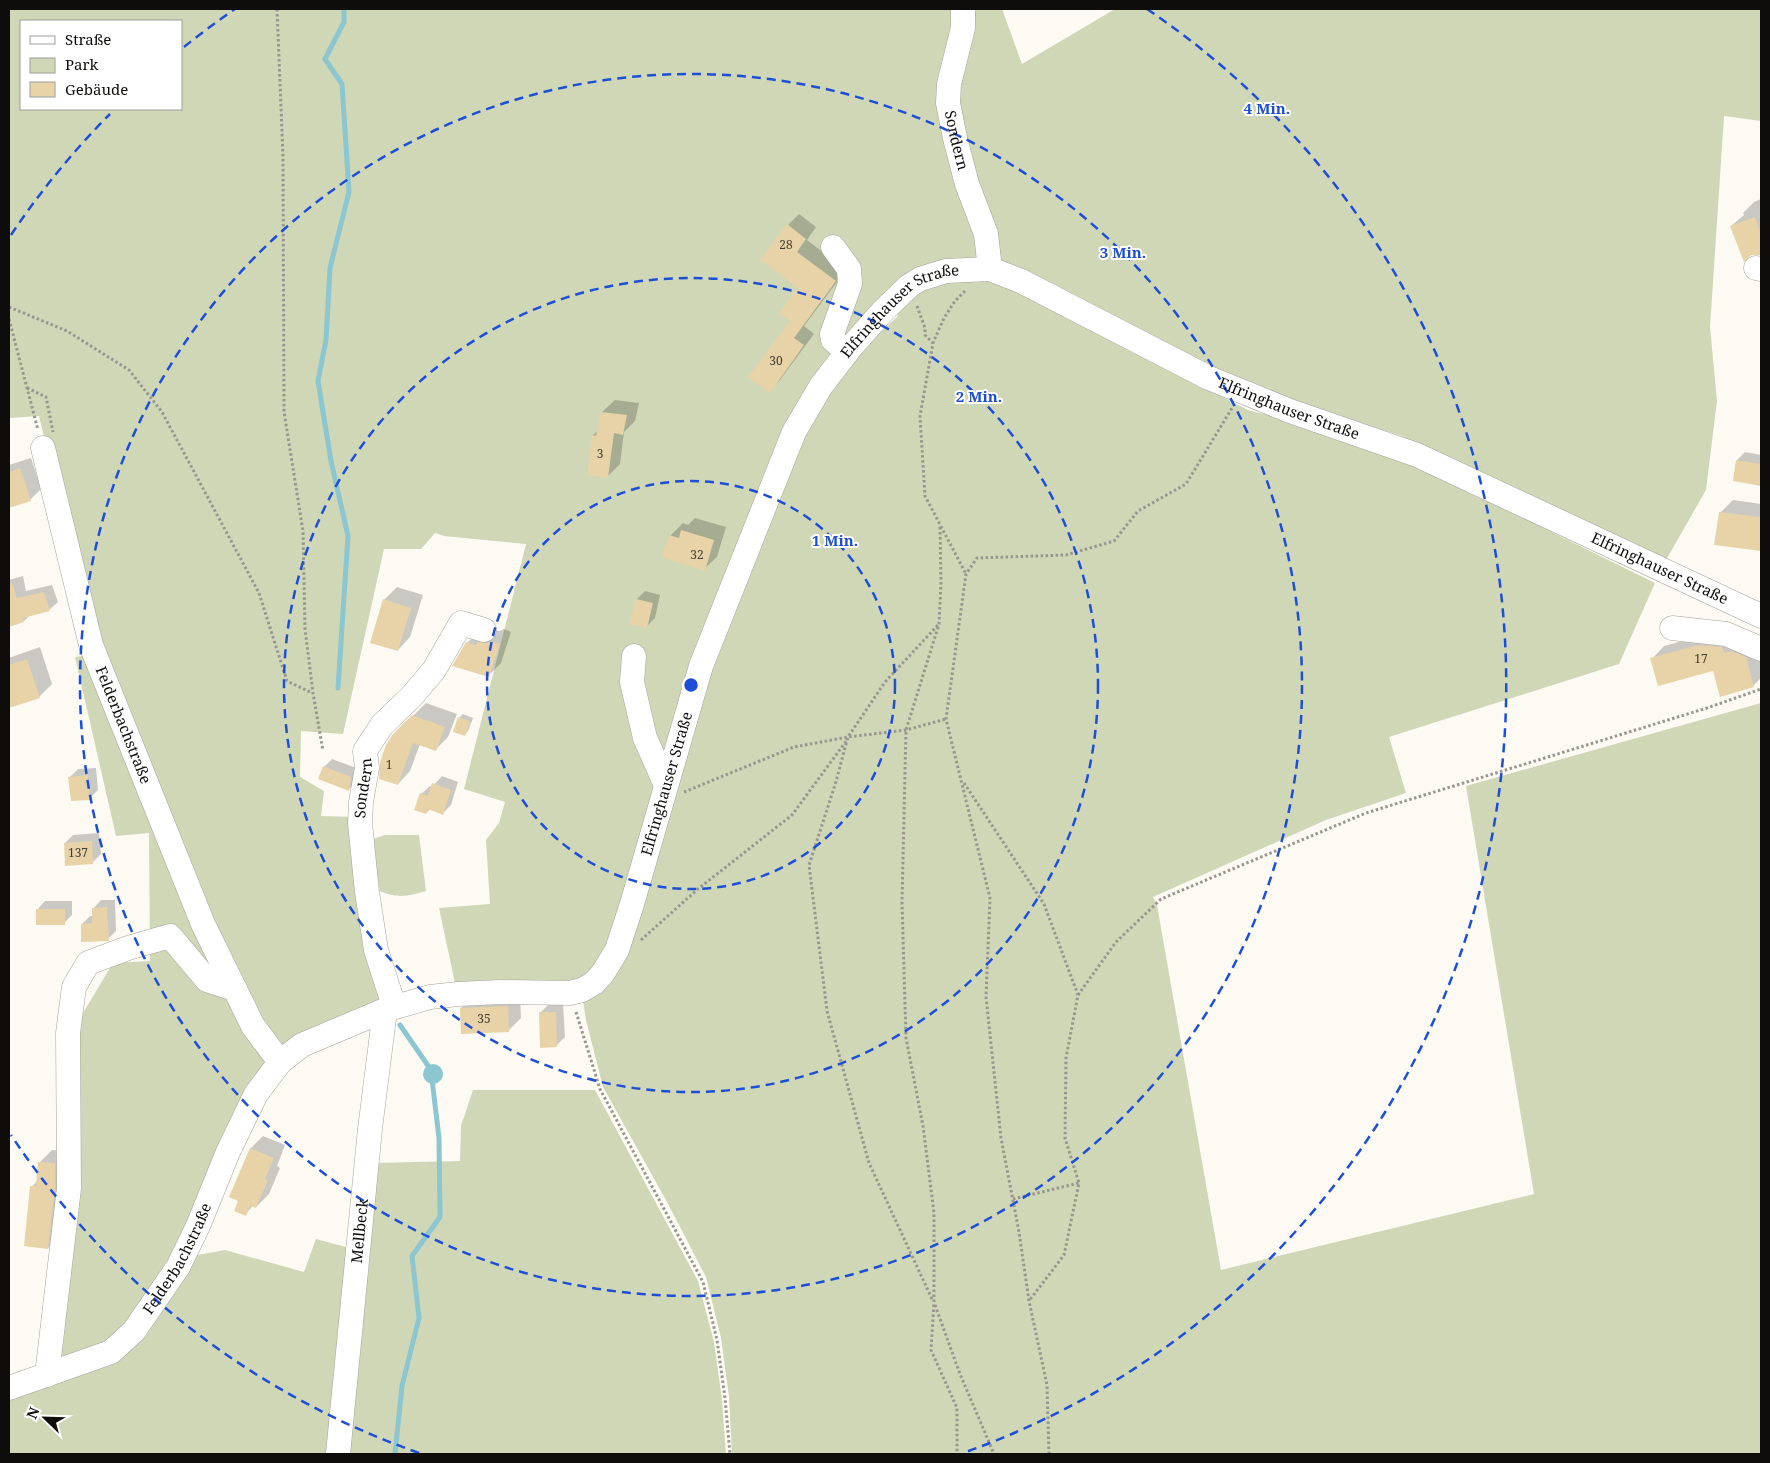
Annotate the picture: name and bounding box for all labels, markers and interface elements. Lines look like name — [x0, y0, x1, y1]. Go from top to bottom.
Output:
legend — [20, 20, 182, 110]
text: Straße — [65, 29, 111, 49]
text: Park — [65, 54, 99, 74]
text: Gebäude — [65, 79, 128, 99]
text: 4 Min. — [1244, 98, 1290, 118]
street label: Sondern — [941, 109, 974, 172]
house number: 28 — [779, 236, 793, 253]
text: 3 Min. — [1100, 242, 1146, 262]
street label: Elfringhauser Straße — [835, 259, 959, 362]
house number: 30 — [769, 352, 783, 369]
street label: Elfringhauser Straße — [1216, 372, 1362, 443]
text: 2 Min. — [956, 386, 1002, 406]
house number: 3 — [597, 445, 604, 462]
street label: Elfringhauser Straße — [1588, 527, 1732, 608]
text: 1 Min. — [812, 530, 858, 550]
house number: 32 — [690, 546, 704, 563]
house number: 17 — [1694, 650, 1708, 667]
street label: Felderbachstraße — [92, 663, 157, 786]
centre of rings — [682, 676, 700, 694]
street label: Elfringhauser Straße — [636, 709, 696, 858]
house number: 1 — [386, 756, 392, 773]
street label: Sondern — [349, 757, 376, 819]
house number: 137 — [68, 844, 88, 861]
house number: 35 — [477, 1010, 491, 1027]
street label: Mellbeck — [346, 1198, 372, 1264]
street label: Felderbachstraße — [138, 1200, 215, 1318]
north arrow — [20, 1393, 70, 1443]
text: N — [22, 1404, 43, 1422]

